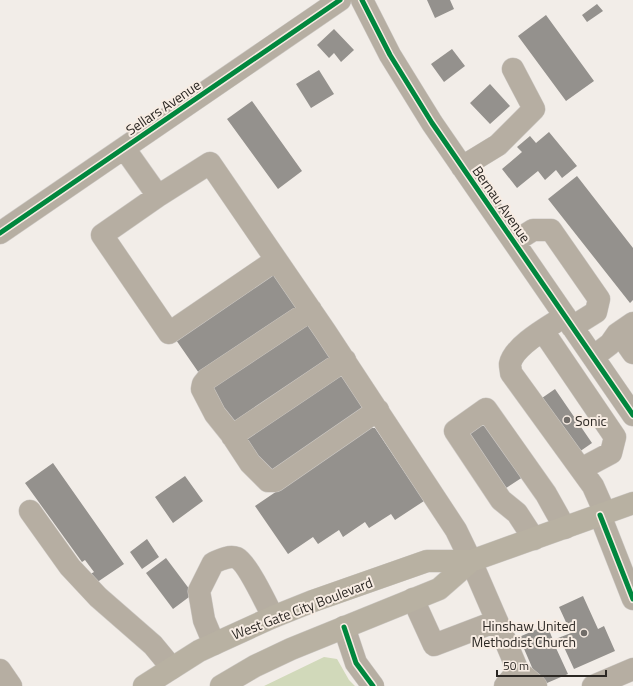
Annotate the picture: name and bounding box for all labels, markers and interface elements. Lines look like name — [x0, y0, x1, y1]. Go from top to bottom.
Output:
street label: Sellars Avenue — [121, 74, 205, 140]
street label: Bernau Avenue — [468, 161, 536, 247]
place label: Sonic — [575, 410, 607, 431]
marker: Sonic — [562, 415, 572, 425]
street label: West Gate City Boulevard — [229, 571, 375, 645]
place label: Hinshaw United Methodist Church — [472, 615, 576, 652]
marker: Hinshaw United Methodist Church — [579, 628, 589, 638]
scale bar — [497, 652, 606, 678]
text: 50 m — [503, 656, 529, 675]

